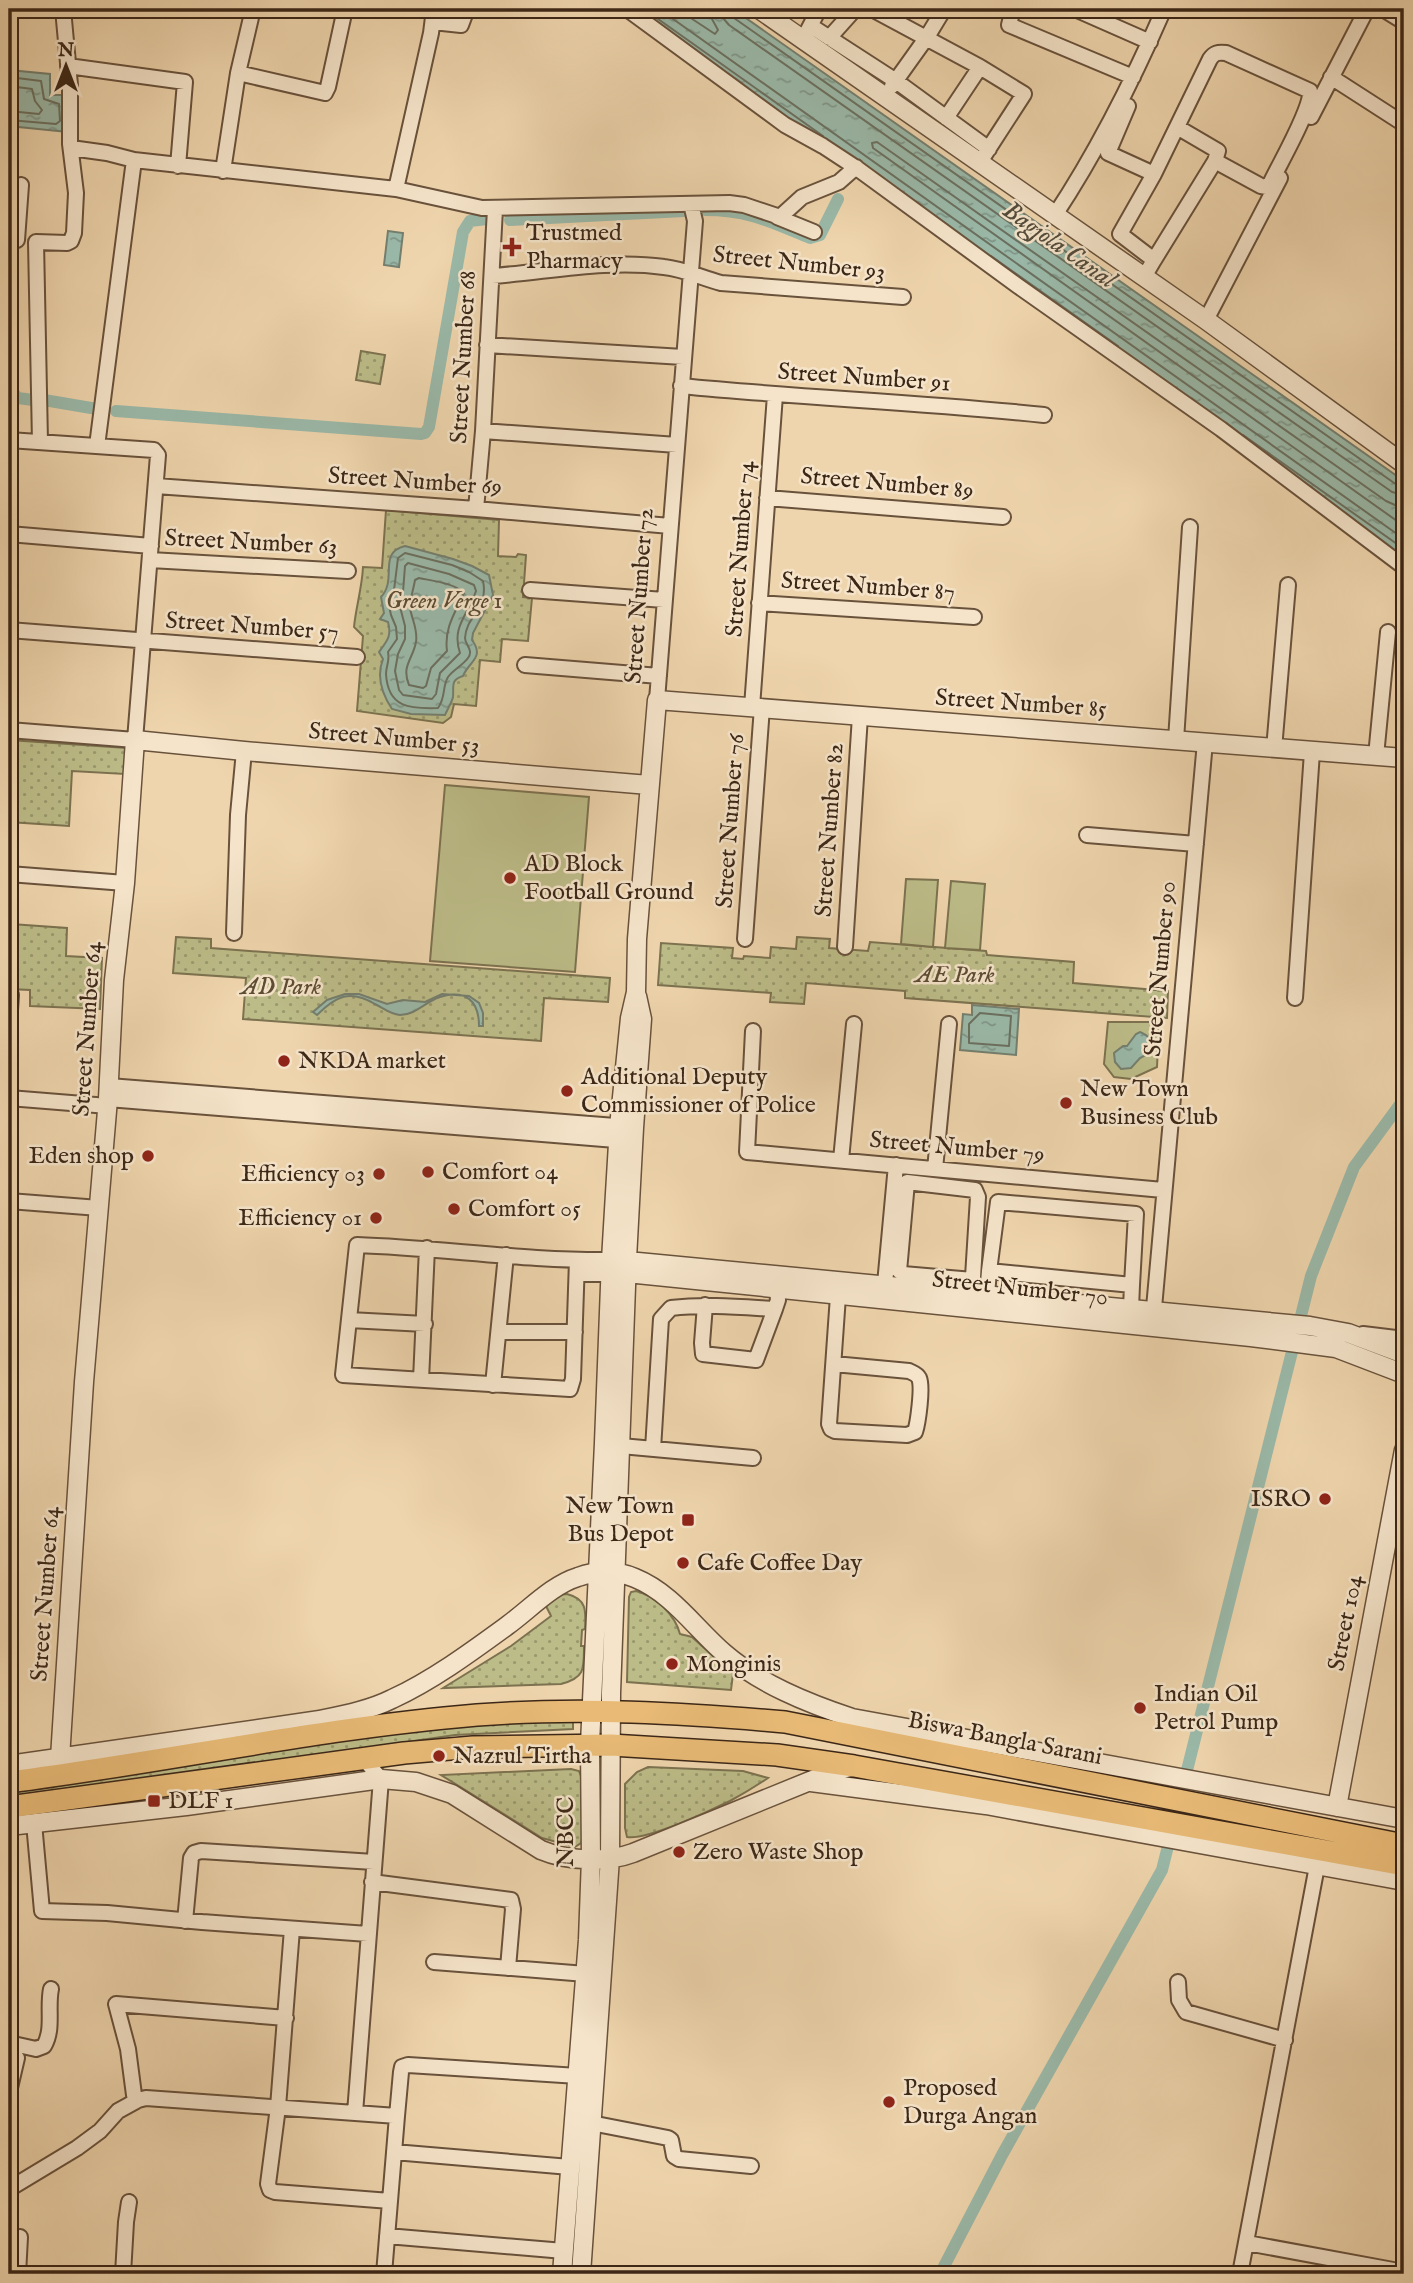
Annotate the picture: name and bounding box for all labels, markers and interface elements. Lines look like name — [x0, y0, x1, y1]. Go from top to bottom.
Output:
north arrow — [32, 32, 102, 102]
text: N — [57, 39, 75, 63]
water label: Bagjola Canal — [995, 194, 1124, 298]
place label: Trustmed Pharmacy — [526, 218, 623, 277]
marker: Trustmed Pharmacy — [504, 239, 520, 255]
street label: Street Number 93 — [711, 240, 887, 288]
street label: Street Number 68 — [444, 270, 484, 444]
street label: Street Number 91 — [777, 357, 951, 399]
street label: Street Number 69 — [327, 460, 503, 504]
street label: Street Number 74 — [719, 460, 763, 638]
street label: Street Number 89 — [799, 461, 975, 507]
street label: Street Number 72 — [618, 507, 662, 685]
street label: Street Number 63 — [164, 523, 338, 563]
street label: Street Number 87 — [780, 565, 956, 609]
park label: Green Verge 1 — [386, 586, 502, 617]
street label: Street Number 57 — [164, 605, 340, 649]
street label: Street Number 85 — [934, 683, 1108, 725]
street label: Street Number 53 — [307, 716, 481, 762]
street label: Street Number 76 — [709, 732, 753, 909]
street label: Street Number 82 — [808, 742, 852, 918]
place label: AD Block Football Ground — [523, 849, 694, 908]
marker: AD Block Football Ground — [502, 870, 518, 886]
street label: Street Number 90 — [1138, 880, 1184, 1058]
street label: Street Number 64 — [66, 940, 110, 1118]
park label: AE Park — [912, 960, 995, 991]
park label: AD Park — [238, 972, 321, 1003]
place label: NKDA market — [298, 1046, 446, 1077]
marker: NKDA market — [276, 1053, 292, 1069]
place label: Additional Deputy Commissioner of Police — [580, 1062, 816, 1121]
place label: New Town Business Club — [1080, 1074, 1218, 1133]
marker: Additional Deputy Commissioner of Police — [559, 1083, 575, 1099]
marker: New Town Business Club — [1058, 1095, 1074, 1111]
street label: Street Number 79 — [868, 1125, 1046, 1171]
place label: Eden shop — [28, 1141, 134, 1172]
marker: Eden shop — [140, 1148, 156, 1164]
place label: Comfort 04 — [442, 1157, 558, 1188]
place label: Efficiency 03 — [241, 1159, 365, 1190]
marker: Comfort 04 — [420, 1164, 436, 1180]
marker: Efficiency 03 — [371, 1166, 387, 1182]
place label: Comfort 05 — [468, 1194, 581, 1225]
marker: Comfort 05 — [446, 1201, 462, 1217]
place label: Efficiency 01 — [238, 1203, 362, 1234]
marker: Efficiency 01 — [368, 1210, 384, 1226]
street label: Street Number 70 — [930, 1264, 1110, 1314]
place label: ISRO — [1251, 1484, 1311, 1515]
place label: New Town Bus Depot — [565, 1491, 674, 1550]
marker: ISRO — [1317, 1491, 1333, 1507]
street label: Street Number 64 — [24, 1505, 68, 1683]
marker: New Town Bus Depot — [680, 1512, 696, 1528]
place label: Cafe Coffee Day — [697, 1548, 862, 1579]
marker: Cafe Coffee Day — [675, 1555, 691, 1571]
street label: Street 104 — [1322, 1572, 1371, 1674]
place label: Monginis — [686, 1649, 781, 1680]
marker: Monginis — [664, 1656, 680, 1672]
place label: Indian Oil Petrol Pump — [1154, 1679, 1278, 1738]
marker: Indian Oil Petrol Pump — [1132, 1700, 1148, 1716]
street label: Biswa Bangla Sarani — [905, 1705, 1105, 1773]
place label: Nazrul Tirtha — [453, 1741, 592, 1772]
marker: Nazrul Tirtha — [431, 1748, 447, 1764]
place label: DLF 1 — [168, 1786, 233, 1817]
marker: DLF 1 — [146, 1793, 162, 1809]
street label: NBCC — [551, 1797, 582, 1867]
place label: Zero Waste Shop — [693, 1837, 863, 1868]
marker: Zero Waste Shop — [671, 1844, 687, 1860]
place label: Proposed Durga Angan — [903, 2073, 1038, 2132]
marker: Proposed Durga Angan — [881, 2094, 897, 2110]

